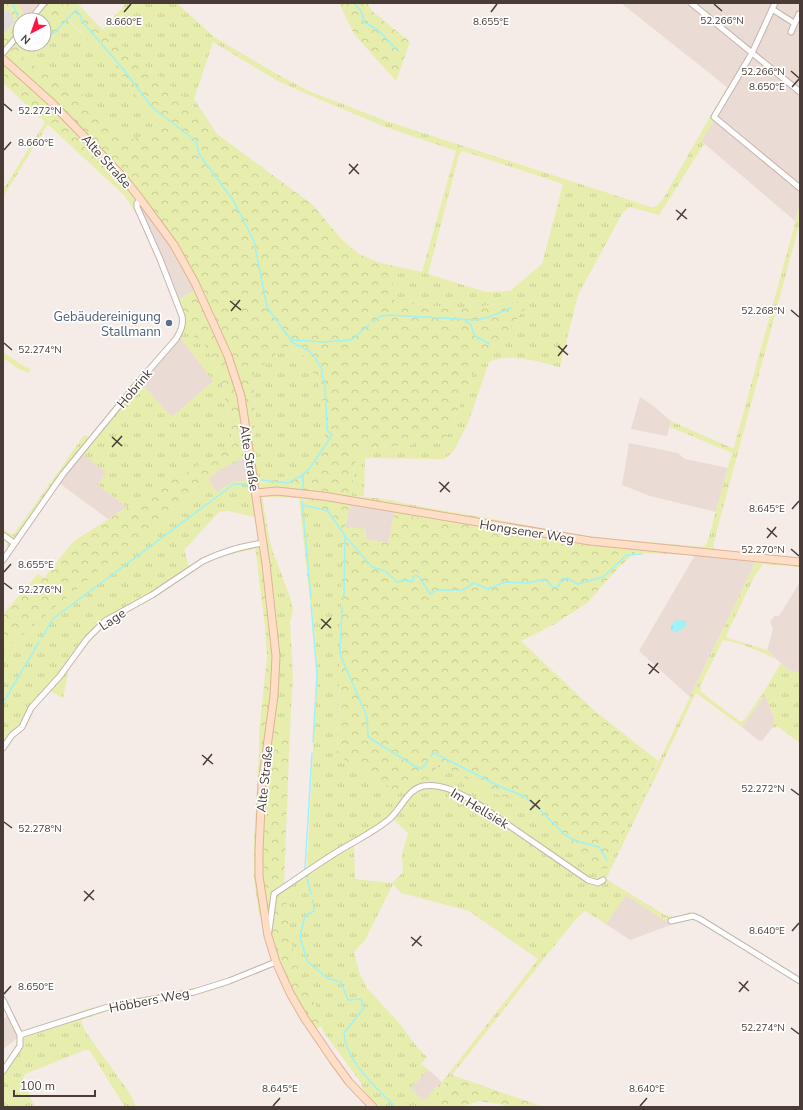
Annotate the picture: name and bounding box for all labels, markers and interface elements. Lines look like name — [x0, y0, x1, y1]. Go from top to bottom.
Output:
north arrow — [12, 12, 52, 52]
text: 52.266°N — [700, 14, 744, 28]
text: 8.660°E — [106, 15, 142, 29]
text: 8.655°E — [473, 15, 509, 29]
text: N — [18, 31, 34, 48]
text: 52.266°N — [741, 65, 785, 79]
text: 8.650°E — [749, 80, 785, 94]
text: 52.272°N — [18, 104, 62, 118]
street label: Alte Straße — [77, 131, 135, 193]
text: 8.660°E — [18, 136, 54, 150]
text: 52.268°N — [741, 304, 785, 318]
place label: Gebäudereinigung Stallmann — [54, 308, 161, 341]
marker: Gebäudereinigung Stallmann — [164, 318, 174, 328]
text: 52.274°N — [18, 343, 62, 357]
street label: Hobrink — [113, 365, 157, 412]
street label: Alte Straße — [235, 424, 263, 493]
text: 8.645°E — [749, 502, 785, 516]
street label: Hongsener Weg — [478, 516, 575, 548]
text: 52.270°N — [741, 543, 785, 557]
text: 8.655°E — [18, 558, 54, 572]
text: 52.276°N — [18, 583, 62, 597]
street label: Lage — [96, 604, 129, 635]
street label: Alte Straße — [253, 745, 277, 813]
text: 52.272°N — [741, 782, 785, 796]
street label: Im Hellsiek — [447, 784, 512, 834]
text: 52.278°N — [18, 822, 62, 836]
text: 8.640°E — [749, 924, 785, 938]
text: 8.650°E — [18, 980, 54, 994]
street label: Höbbers Weg — [107, 984, 191, 1018]
text: 52.274°N — [741, 1021, 785, 1035]
scale bar — [14, 1072, 95, 1098]
text: 100 m — [20, 1078, 55, 1094]
text: 8.645°E — [262, 1082, 298, 1096]
text: 8.640°E — [629, 1082, 665, 1096]

